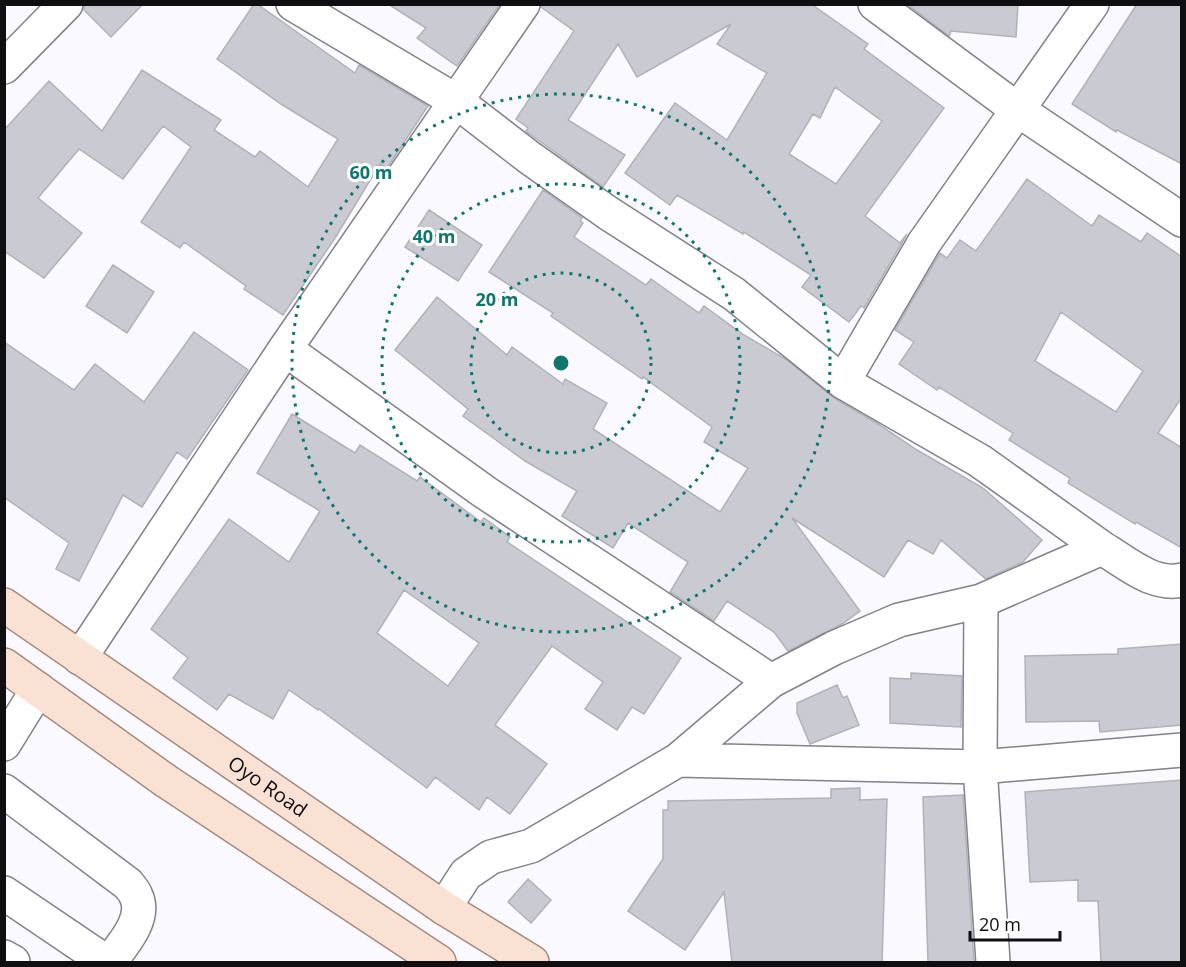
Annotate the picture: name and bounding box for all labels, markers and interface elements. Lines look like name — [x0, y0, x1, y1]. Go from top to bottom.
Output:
text: 60 m — [350, 160, 392, 184]
text: 40 m — [413, 224, 455, 248]
text: 20 m — [476, 287, 518, 311]
centre of rings — [551, 353, 571, 373]
street label: Oyo Road — [223, 749, 313, 823]
scale bar — [970, 904, 1060, 942]
text: 20 m — [979, 912, 1021, 936]

